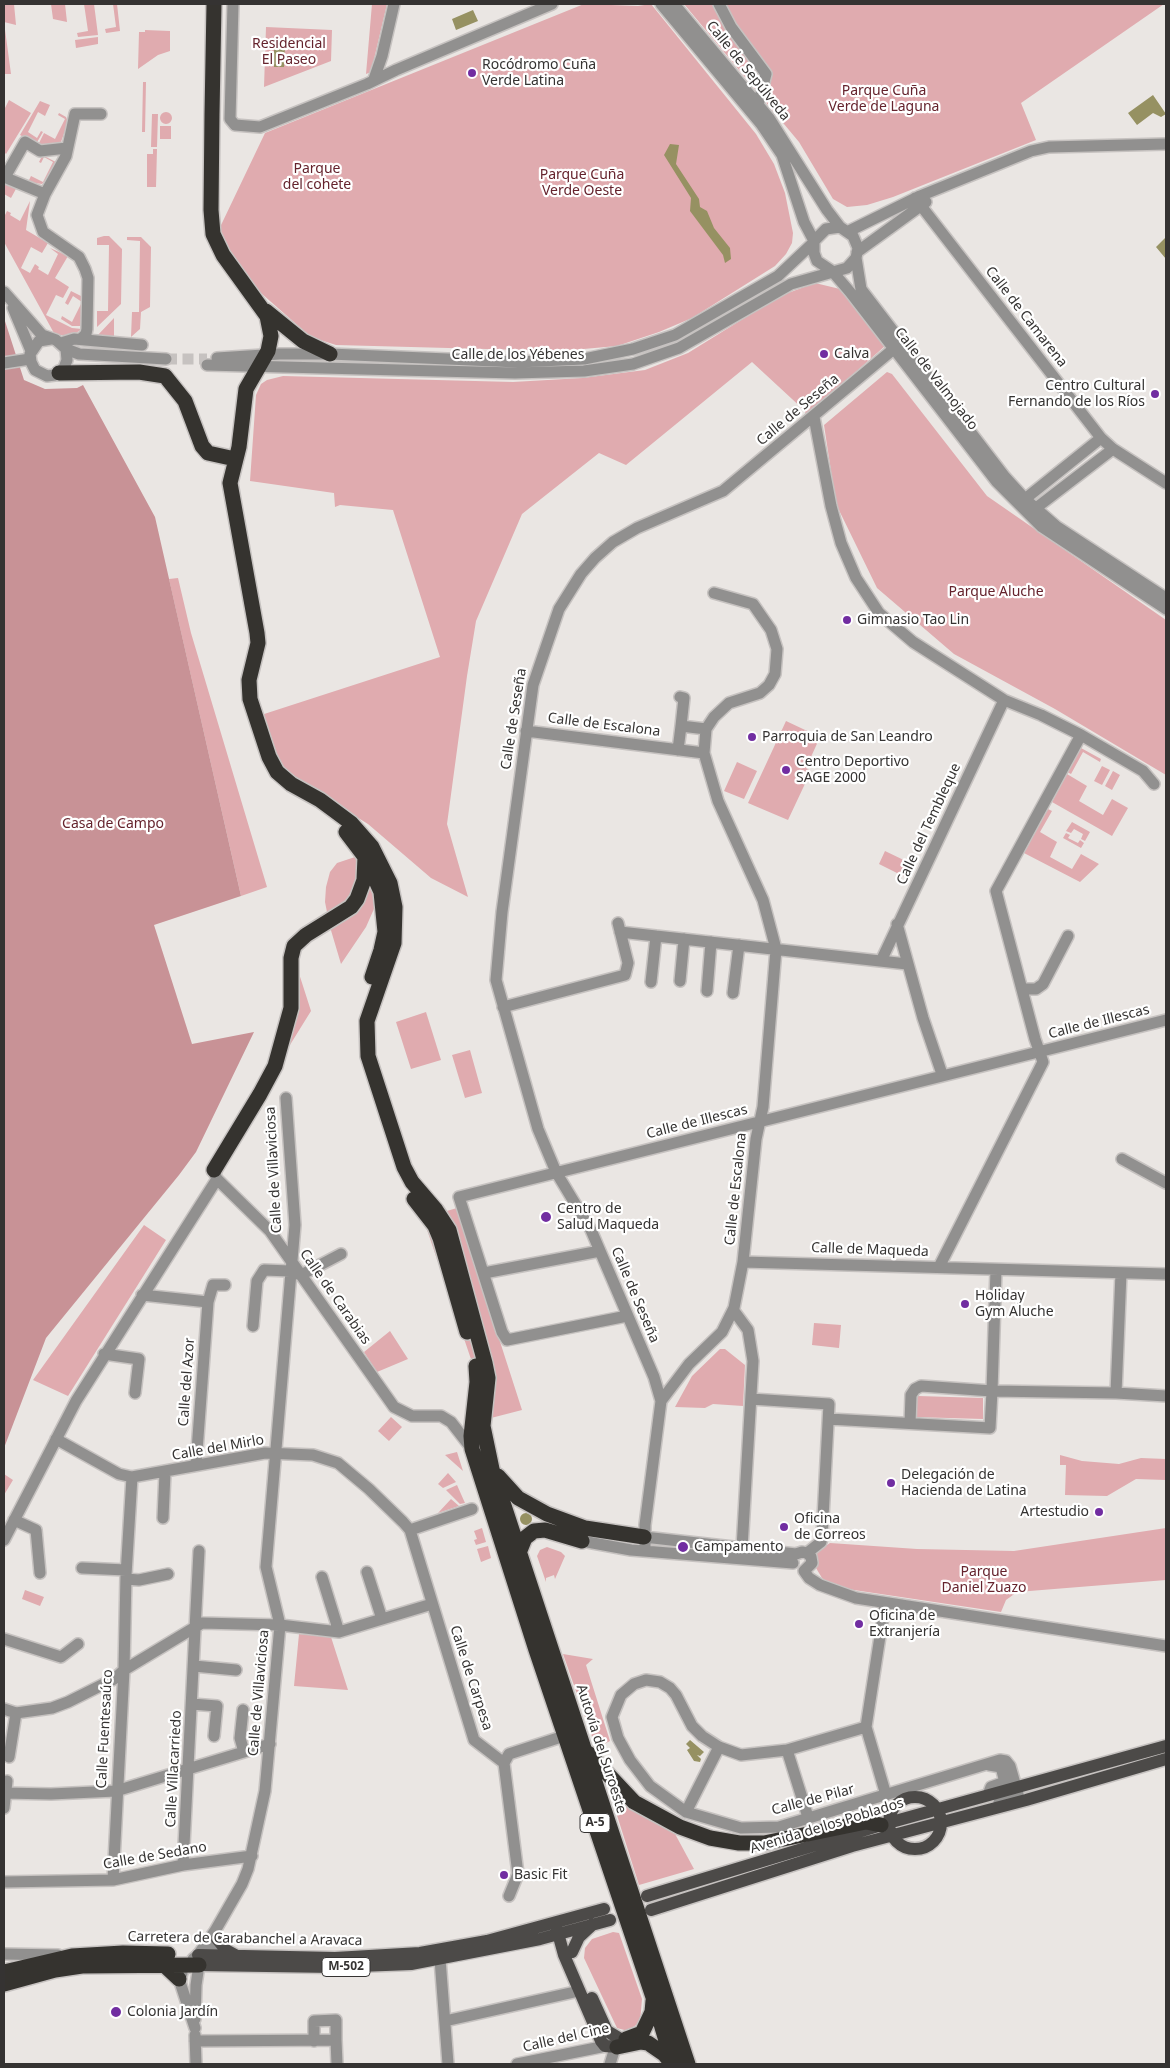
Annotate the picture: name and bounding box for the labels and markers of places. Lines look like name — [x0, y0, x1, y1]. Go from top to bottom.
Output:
place label: Rocódromo Cuña Verde Latina — [482, 57, 596, 90]
marker: Rocódromo Cuña Verde Latina — [466, 67, 478, 79]
place label: Calva — [834, 346, 869, 362]
marker: Calva — [818, 348, 830, 360]
place label: Centro Cultural Fernando de los Ríos — [1008, 378, 1145, 411]
marker: Centro Cultural Fernando de los Ríos — [1149, 388, 1161, 400]
place label: Gimnasio Tao Lin — [857, 612, 969, 628]
marker: Gimnasio Tao Lin — [841, 614, 853, 626]
place label: Parroquia de San Leandro — [762, 729, 933, 745]
marker: Parroquia de San Leandro — [746, 731, 758, 743]
place label: Centro Deportivo SAGE 2000 — [796, 754, 909, 786]
marker: Centro Deportivo SAGE 2000 — [780, 764, 792, 776]
place label: Centro de Salud Maqueda — [557, 1201, 659, 1234]
marker: Centro de Salud Maqueda — [539, 1210, 553, 1224]
place label: Holiday Gym Aluche — [975, 1288, 1054, 1320]
marker: Holiday Gym Aluche — [959, 1298, 971, 1310]
place label: Delegación de Hacienda de Latina — [901, 1467, 1027, 1500]
marker: Delegación de Hacienda de Latina — [885, 1477, 897, 1489]
place label: Artestudio — [1020, 1504, 1089, 1520]
marker: Artestudio — [1093, 1506, 1105, 1518]
place label: Oficina de Correos — [794, 1511, 866, 1544]
marker: Oficina de Correos — [778, 1521, 790, 1533]
place label: Campamento — [694, 1539, 783, 1555]
marker: Campamento — [676, 1540, 690, 1554]
place label: Oficina de Extranjería — [869, 1608, 940, 1640]
marker: Oficina de Extranjería — [853, 1618, 865, 1630]
place label: Basic Fit — [514, 1867, 568, 1883]
marker: Basic Fit — [498, 1869, 510, 1881]
place label: Colonia Jardín — [127, 2004, 218, 2020]
marker: Colonia Jardín — [109, 2005, 123, 2019]

